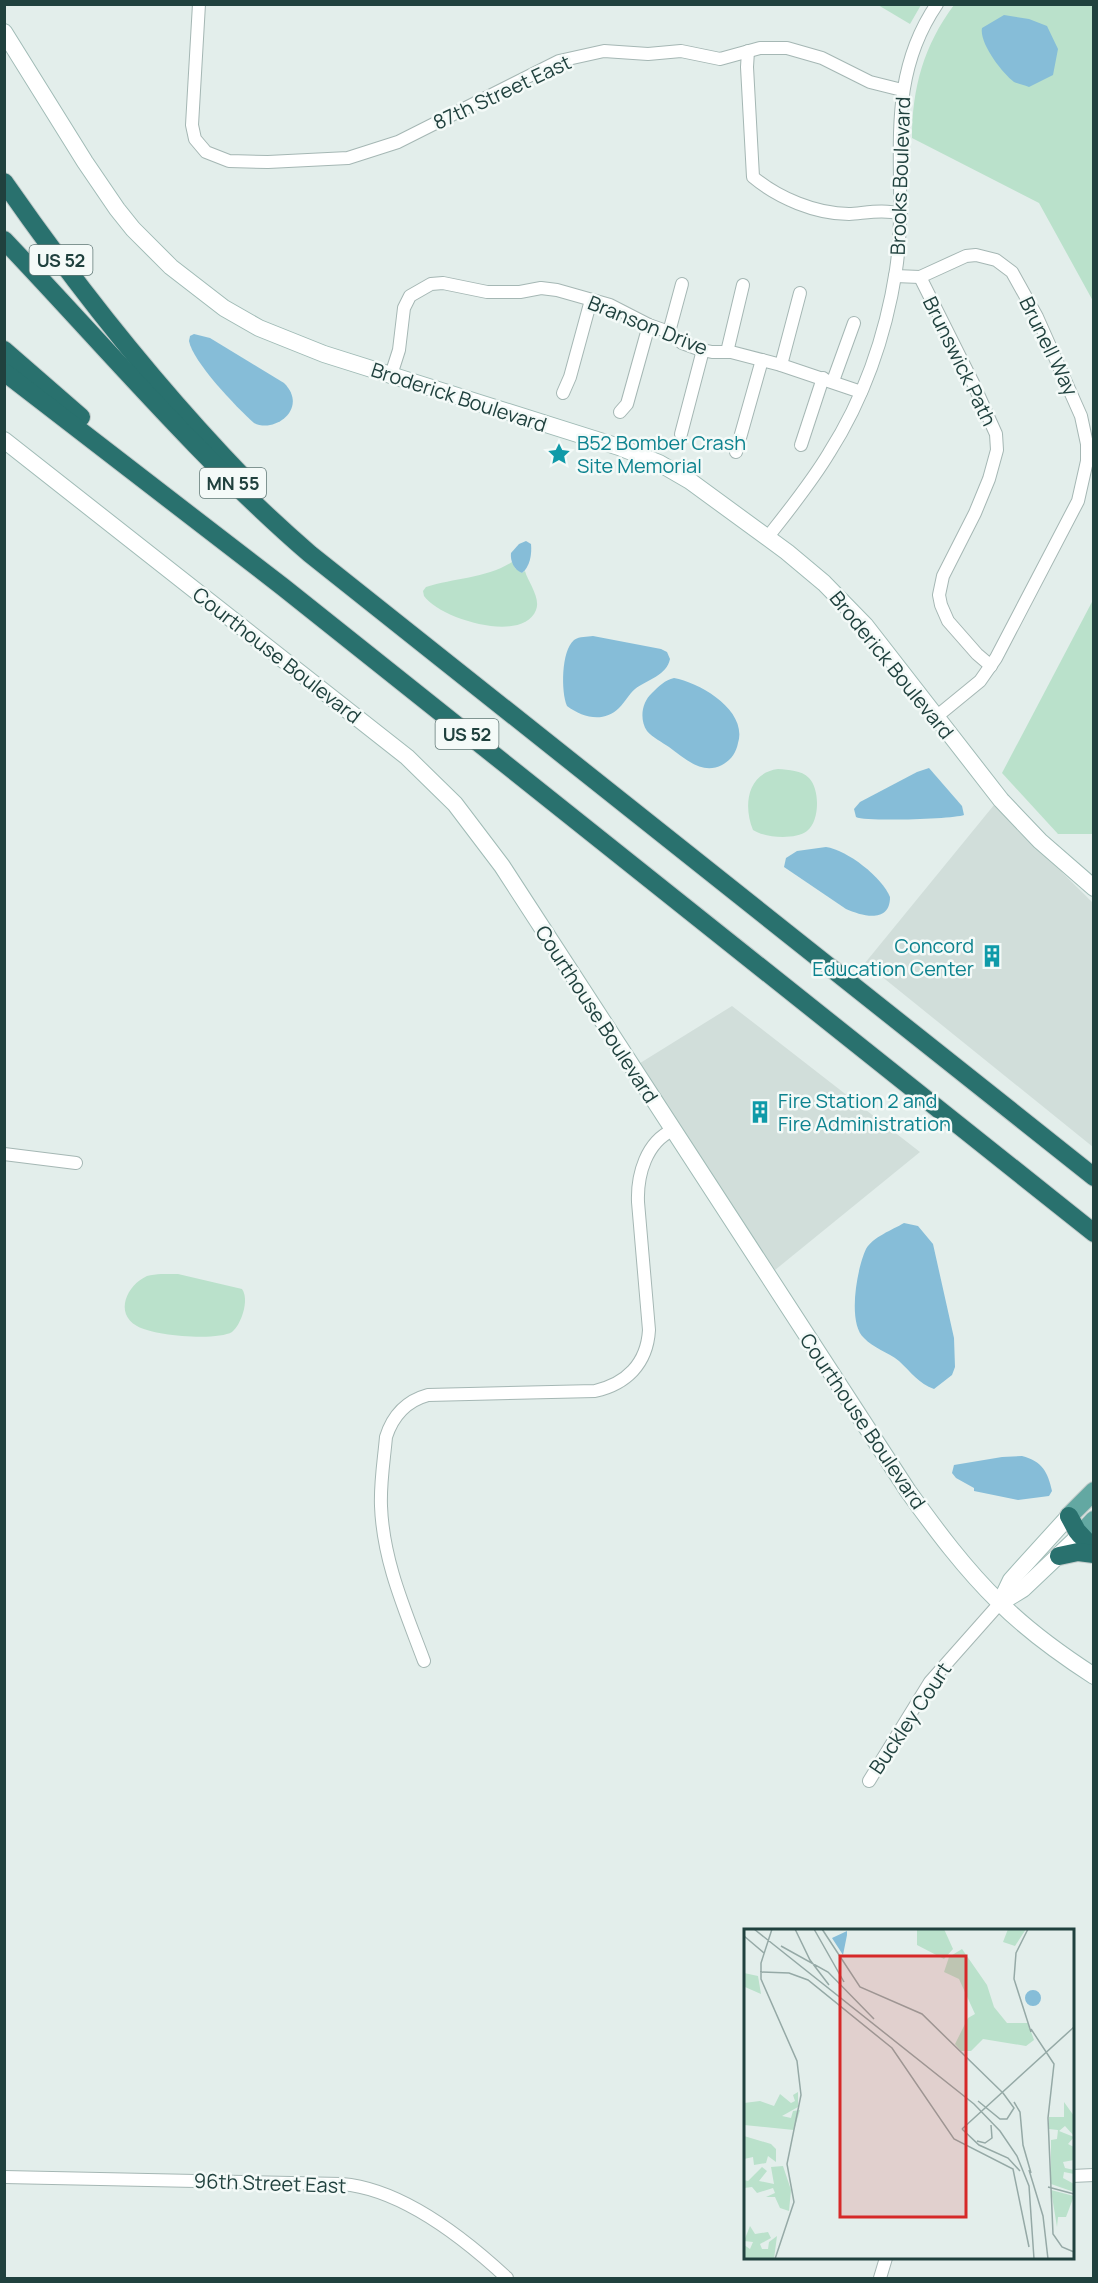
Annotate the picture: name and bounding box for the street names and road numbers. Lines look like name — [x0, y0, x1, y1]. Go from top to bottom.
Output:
street label: 87th Street East — [429, 48, 575, 136]
street label: Brooks Boulevard — [884, 96, 916, 256]
road number: US 52 — [29, 245, 92, 275]
street label: Branson Drive — [584, 289, 712, 361]
street label: Brunswick Path — [917, 292, 1003, 430]
street label: Brunell Way — [1013, 292, 1085, 400]
street label: Broderick Boulevard — [368, 356, 550, 438]
road number: MN 55 — [200, 468, 266, 498]
street label: Courthouse Boulevard — [187, 581, 367, 729]
street label: Broderick Boulevard — [824, 585, 960, 745]
road number: US 52 — [436, 719, 498, 749]
street label: Courthouse Boulevard — [529, 920, 665, 1108]
street label: Courthouse Boulevard — [794, 1328, 932, 1514]
street label: Buckley Court — [863, 1657, 957, 1779]
street label: 96th Street East — [193, 2167, 347, 2199]

